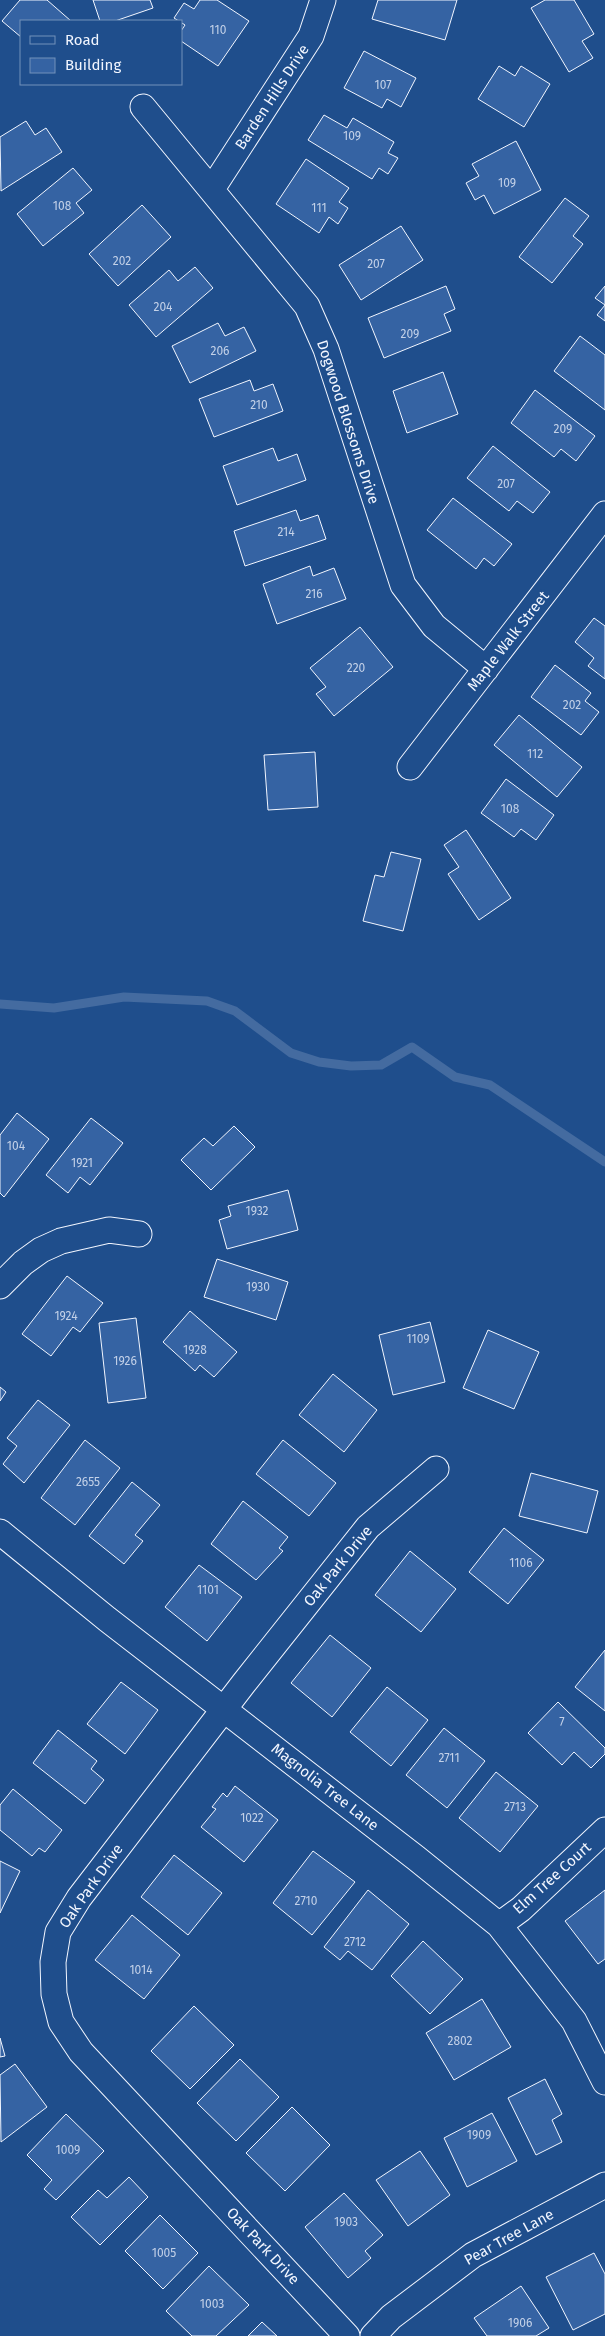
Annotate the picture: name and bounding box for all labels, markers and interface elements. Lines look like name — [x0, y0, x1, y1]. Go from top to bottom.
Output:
legend — [20, 20, 182, 85]
house number: 110 — [210, 23, 227, 37]
text: Road — [65, 31, 100, 49]
street label: Barden Hills Drive — [231, 41, 313, 153]
text: Building — [65, 56, 121, 74]
house number: 107 — [375, 78, 391, 92]
house number: 109 — [343, 129, 361, 143]
house number: 109 — [498, 176, 516, 190]
house number: 108 — [53, 199, 72, 213]
house number: 111 — [311, 201, 327, 215]
house number: 202 — [113, 254, 131, 268]
house number: 207 — [367, 257, 385, 271]
house number: 204 — [153, 300, 173, 314]
house number: 209 — [401, 327, 419, 341]
street label: Dogwood Blossoms Drive — [313, 338, 383, 506]
house number: 206 — [210, 344, 230, 358]
house number: 210 — [250, 398, 268, 412]
house number: 209 — [554, 422, 572, 436]
house number: 207 — [497, 477, 515, 491]
house number: 214 — [277, 525, 295, 539]
house number: 216 — [305, 587, 323, 601]
street label: Maple Walk Street — [463, 587, 553, 695]
house number: 220 — [347, 661, 366, 675]
house number: 202 — [563, 698, 581, 712]
house number: 112 — [527, 747, 543, 761]
house number: 108 — [501, 802, 520, 816]
house number: 104 — [7, 1139, 26, 1153]
house number: 1921 — [71, 1156, 93, 1170]
house number: 1932 — [245, 1204, 269, 1218]
house number: 1930 — [246, 1280, 270, 1294]
house number: 1924 — [54, 1309, 78, 1323]
house number: 1109 — [406, 1332, 430, 1346]
house number: 1928 — [183, 1343, 207, 1357]
house number: 1926 — [113, 1354, 137, 1368]
house number: 2655 — [76, 1475, 100, 1489]
street label: Oak Park Drive — [300, 1522, 376, 1610]
house number: 1106 — [509, 1556, 533, 1570]
house number: 1101 — [197, 1583, 219, 1597]
house number: 7 — [559, 1715, 565, 1729]
street label: Magnolia Tree Lane — [268, 1740, 382, 1834]
house number: 2711 — [438, 1751, 460, 1765]
house number: 2713 — [504, 1800, 526, 1814]
house number: 1022 — [240, 1811, 264, 1825]
street label: Elm Tree Court — [509, 1838, 595, 1918]
street label: Oak Park Drive — [55, 1840, 127, 1932]
house number: 2710 — [295, 1894, 318, 1908]
house number: 2712 — [344, 1935, 366, 1949]
house number: 1014 — [129, 1963, 153, 1977]
house number: 2802 — [447, 2034, 473, 2048]
house number: 1909 — [467, 2128, 491, 2142]
house number: 1009 — [56, 2143, 80, 2157]
street label: Oak Park Drive — [223, 2204, 303, 2288]
street label: Pear Tree Lane — [461, 2205, 557, 2269]
house number: 1903 — [334, 2215, 358, 2229]
house number: 1005 — [152, 2246, 176, 2260]
house number: 1003 — [200, 2297, 224, 2311]
house number: 1906 — [508, 2316, 532, 2330]

